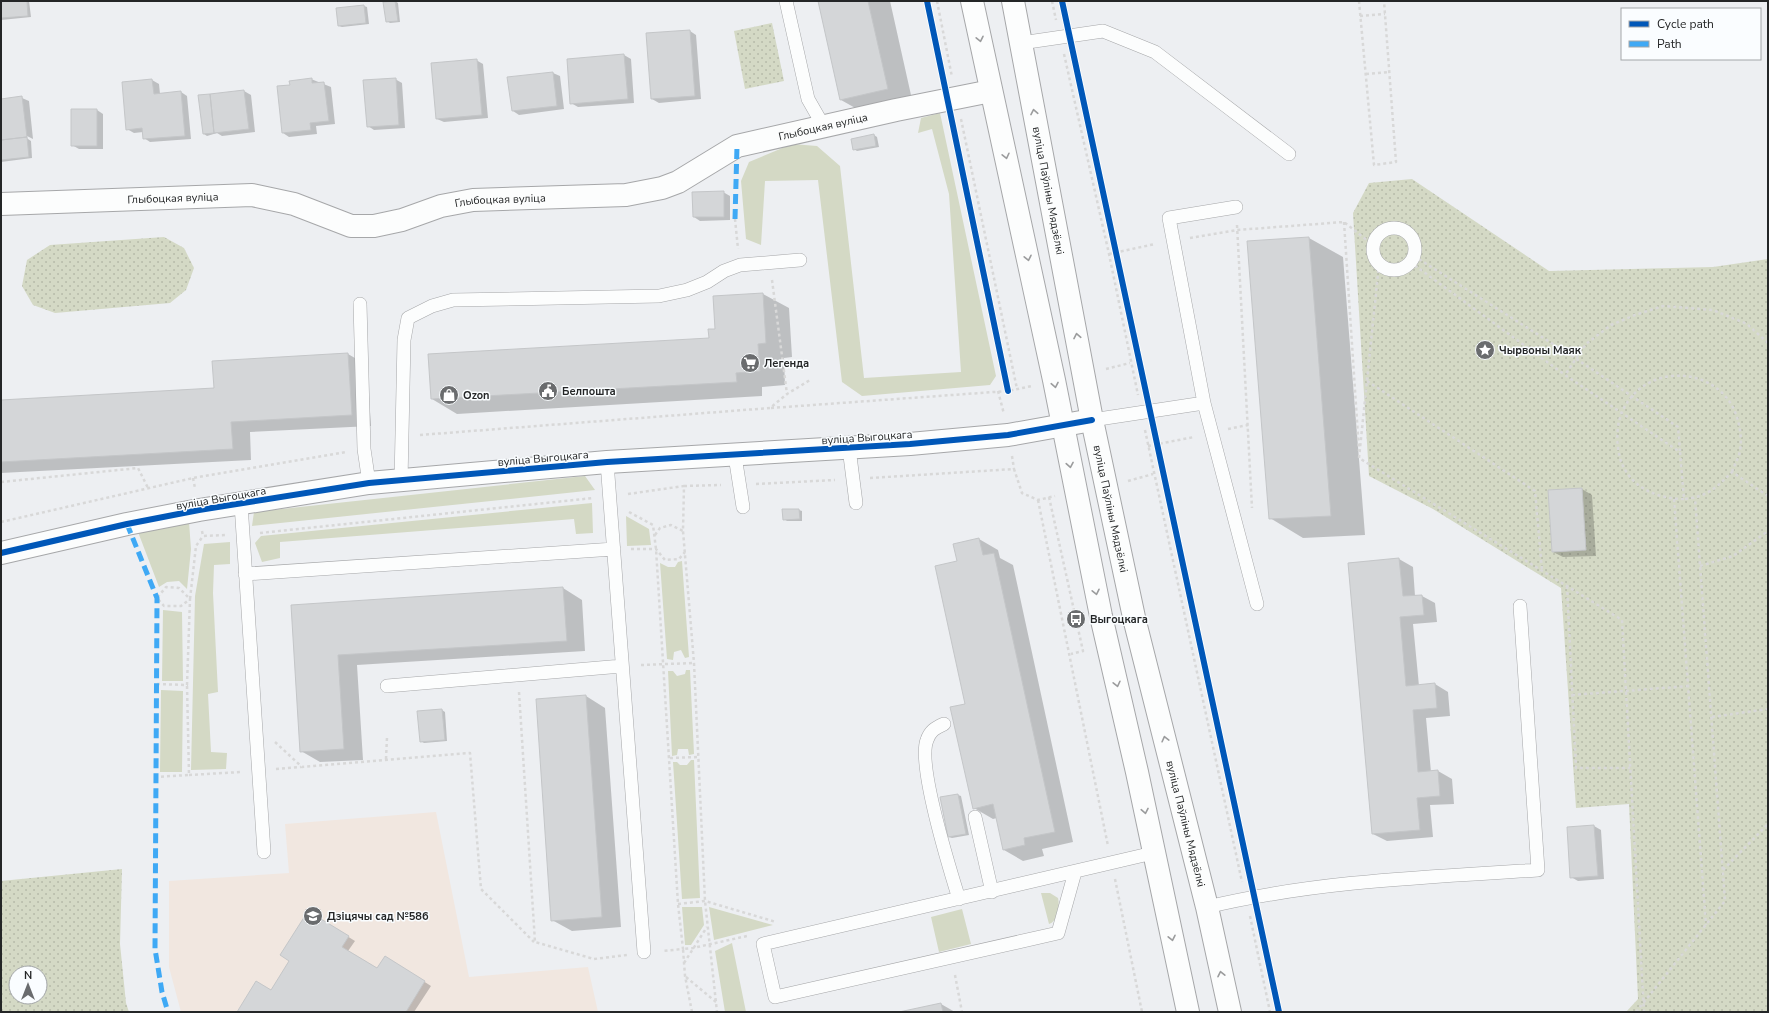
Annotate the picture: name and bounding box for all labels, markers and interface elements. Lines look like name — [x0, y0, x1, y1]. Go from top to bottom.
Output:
legend — [1621, 8, 1761, 60]
text: Cycle path — [1657, 16, 1714, 32]
one-way arrow — [975, 36, 983, 42]
text: Path — [1657, 36, 1682, 52]
one-way arrow — [1031, 109, 1039, 115]
street label: Глыбоцкая вуліца — [777, 110, 869, 144]
street label: вуліца Паўліны Мядзёлкі — [1029, 126, 1068, 256]
one-way arrow — [1001, 153, 1009, 159]
street label: Глыбоцкая вуліца — [127, 189, 219, 207]
street label: Глыбоцкая вуліца — [454, 191, 546, 211]
one-way arrow — [1024, 255, 1032, 261]
one-way arrow — [1073, 333, 1082, 339]
place icon: Чырвоны Маяк — [1474, 339, 1496, 361]
place label: Чырвоны Маяк — [1499, 343, 1582, 358]
supermarket icon: Легенда — [739, 352, 761, 374]
place label: Легенда — [764, 356, 809, 371]
public building icon: Белпошта — [537, 380, 559, 402]
one-way arrow — [1051, 382, 1059, 389]
shop icon: Ozon — [438, 384, 460, 406]
place label: Белпошта — [562, 384, 616, 399]
place label: Ozon — [463, 388, 490, 403]
street label: вуліца Выгоцкага — [821, 427, 913, 448]
street label: вуліца Паўліны Мядзёлкі — [1090, 444, 1131, 574]
street label: вуліца Выгоцкага — [497, 447, 589, 470]
one-way arrow — [1066, 462, 1074, 468]
street label: вуліца Выгоцкага — [175, 483, 267, 514]
one-way arrow — [1092, 589, 1100, 596]
bus stop icon: Выгоцкага — [1065, 608, 1087, 630]
place label: Выгоцкага — [1090, 612, 1148, 627]
one-way arrow — [1113, 680, 1121, 687]
one-way arrow — [1161, 735, 1169, 742]
street label: вуліца Паўліны Мядзёлкі — [1162, 759, 1209, 889]
one-way arrow — [1140, 807, 1148, 814]
school or university icon: Дзіцячы сад №586 — [302, 905, 324, 927]
place label: Дзіцячы сад №586 — [327, 909, 429, 924]
one-way arrow — [1167, 935, 1175, 941]
north arrow — [8, 965, 48, 1005]
text: N — [24, 968, 32, 983]
one-way arrow — [1218, 971, 1226, 977]

